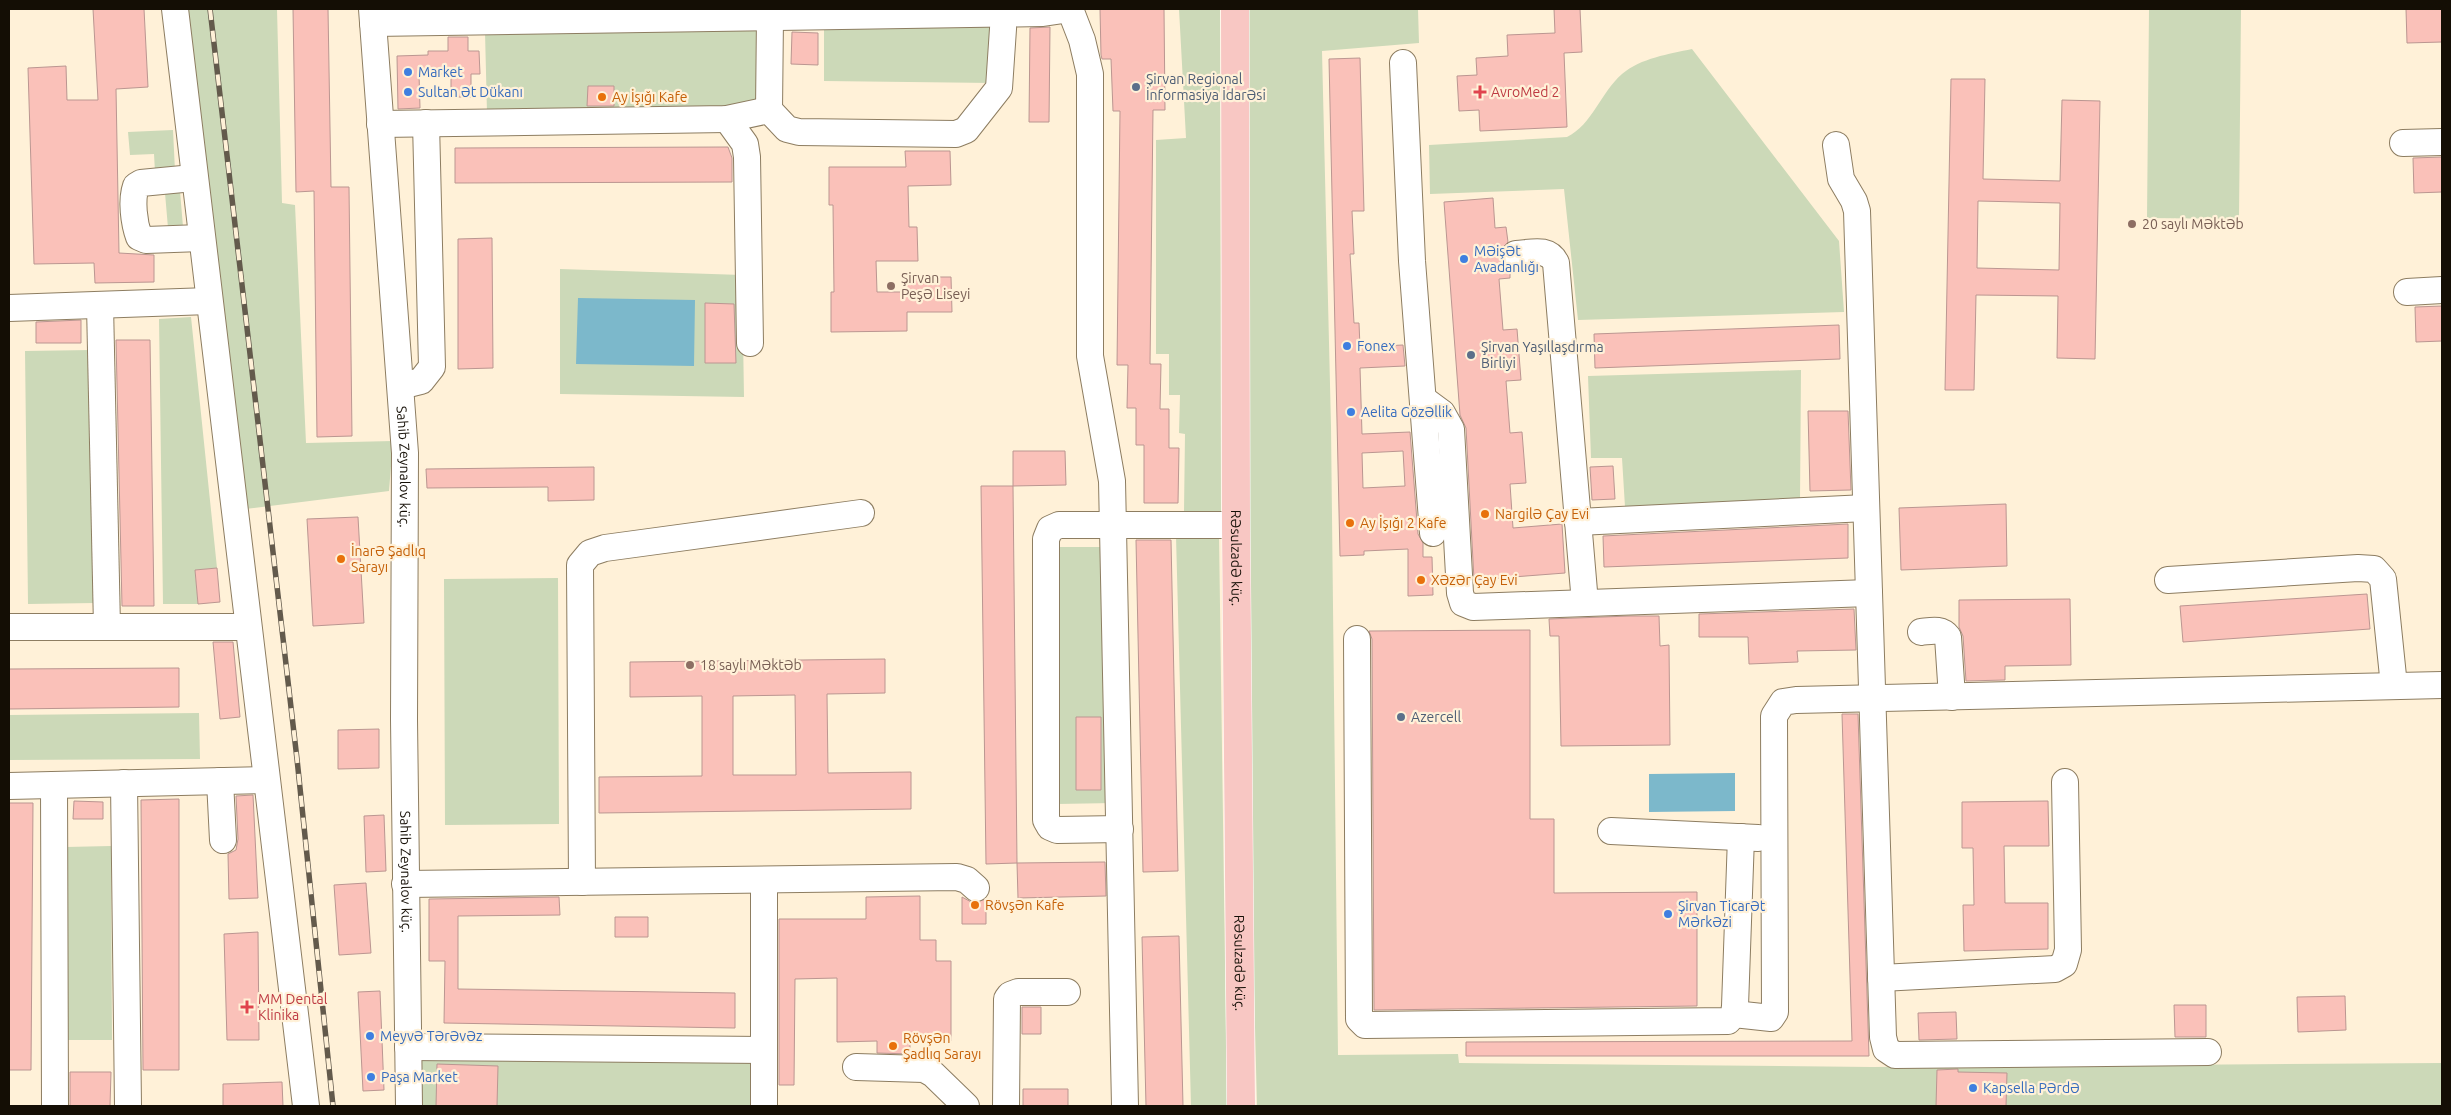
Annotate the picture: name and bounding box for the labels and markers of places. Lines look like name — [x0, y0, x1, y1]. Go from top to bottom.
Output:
place label: Market — [418, 64, 463, 80]
marker: Market — [402, 66, 414, 78]
place label: Şirvan Regional İnformasiya İdarəsi — [1146, 71, 1266, 103]
marker: Şirvan Regional İnformasiya İdarəsi — [1130, 81, 1142, 93]
place label: Sultan Ət Dükanı — [418, 84, 523, 100]
place label: AvroMed 2 — [1491, 84, 1559, 100]
marker: AvroMed 2 — [1473, 85, 1487, 99]
marker: Sultan Ət Dükanı — [402, 86, 414, 98]
place label: Ay İşığı Kafe — [612, 89, 687, 105]
marker: Ay İşığı Kafe — [596, 91, 608, 103]
place label: 20 saylı Məktəb — [2142, 216, 2244, 232]
marker: 20 saylı Məktəb — [2126, 218, 2138, 230]
place label: Məişət Avadanlığı — [1474, 243, 1539, 275]
marker: Məişət Avadanlığı — [1458, 253, 1470, 265]
place label: Şirvan Peşə Liseyi — [901, 270, 970, 302]
marker: Şirvan Peşə Liseyi — [885, 280, 897, 292]
place label: Fonex — [1357, 338, 1395, 354]
place label: Şirvan Yaşıllaşdırma Birliyi — [1481, 339, 1604, 371]
marker: Fonex — [1341, 340, 1353, 352]
marker: Şirvan Yaşıllaşdırma Birliyi — [1465, 349, 1477, 361]
place label: Aelita Gözəllik — [1361, 404, 1452, 420]
marker: Aelita Gözəllik — [1345, 406, 1357, 418]
place label: Nargilə Çay Evi — [1495, 506, 1589, 522]
marker: Nargilə Çay Evi — [1479, 508, 1491, 520]
place label: Ay İşığı 2 Kafe — [1360, 515, 1447, 531]
marker: Ay İşığı 2 Kafe — [1344, 517, 1356, 529]
place label: İnarə Şadlıq Sarayı — [351, 543, 426, 575]
marker: İnarə Şadlıq Sarayı — [335, 553, 347, 565]
place label: Xəzər Çay Evi — [1431, 572, 1518, 588]
marker: Xəzər Çay Evi — [1415, 574, 1427, 586]
place label: 18 saylı Məktəb — [700, 657, 802, 673]
marker: 18 saylı Məktəb — [684, 659, 696, 671]
place label: Azercell — [1411, 709, 1462, 725]
marker: Azercell — [1395, 711, 1407, 723]
place label: Rövşən Kafe — [985, 897, 1065, 913]
place label: Şirvan Ticarət Mərkəzi — [1678, 898, 1766, 930]
marker: Rövşən Kafe — [969, 899, 981, 911]
marker: Şirvan Ticarət Mərkəzi — [1662, 908, 1674, 920]
place label: MM Dental Klinika — [258, 991, 328, 1023]
marker: MM Dental Klinika — [240, 1000, 254, 1014]
place label: Meyvə Tərəvəz — [380, 1028, 482, 1044]
marker: Meyvə Tərəvəz — [364, 1030, 376, 1042]
place label: Rövşən Şadlıq Sarayı — [903, 1030, 981, 1062]
marker: Rövşən Şadlıq Sarayı — [887, 1040, 899, 1052]
place label: Paşa Market — [381, 1069, 458, 1085]
marker: Paşa Market — [365, 1071, 377, 1083]
place label: Kapsella Pərdə — [1983, 1080, 2080, 1096]
marker: Kapsella Pərdə — [1967, 1082, 1979, 1094]

